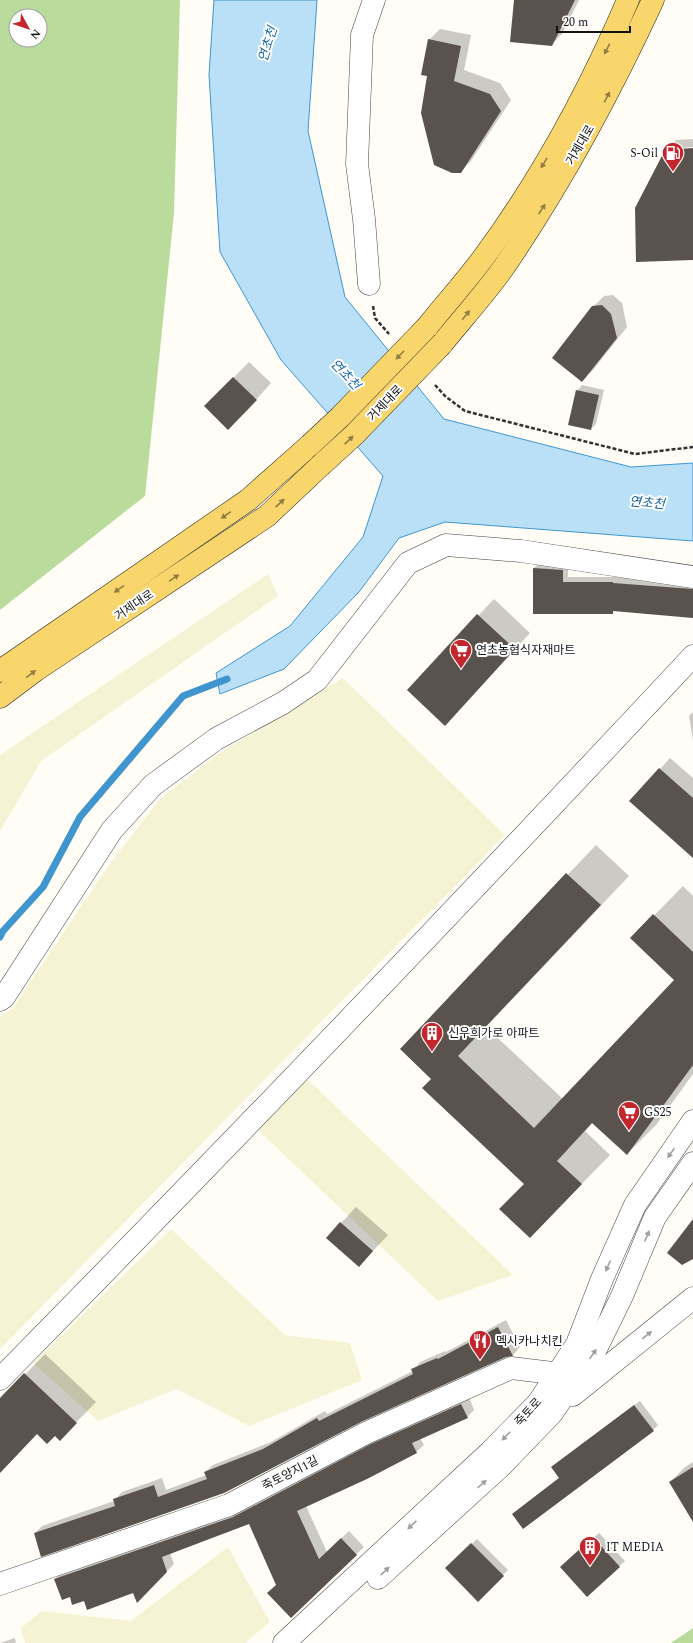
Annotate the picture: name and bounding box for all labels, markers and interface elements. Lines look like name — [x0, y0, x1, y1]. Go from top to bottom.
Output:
north arrow — [8, 8, 48, 48]
scale bar — [557, 8, 630, 34]
text: 20 m — [563, 13, 588, 32]
water label: 연초천 — [253, 23, 283, 64]
text: N — [26, 25, 45, 43]
one-way arrow — [603, 43, 610, 54]
one-way arrow — [603, 91, 610, 102]
street label: 거제대로 — [561, 121, 600, 169]
fuel station icon: S-Oil — [660, 140, 686, 173]
place label: S-Oil — [630, 144, 658, 163]
one-way arrow — [541, 157, 548, 169]
one-way arrow — [538, 203, 545, 215]
one-way arrow — [461, 309, 470, 320]
one-way arrow — [395, 350, 405, 360]
water label: 연초천 — [326, 355, 366, 395]
street label: 거제대로 — [363, 381, 408, 426]
one-way arrow — [344, 435, 354, 444]
water label: 연초천 — [628, 491, 667, 515]
one-way arrow — [275, 498, 285, 508]
one-way arrow — [221, 511, 231, 519]
one-way arrow — [169, 574, 179, 582]
street label: 거제대로 — [111, 585, 158, 626]
one-way arrow — [114, 585, 124, 593]
supermarket icon: 연초농협식자재마트 — [448, 637, 474, 670]
place label: 연초농협식자재마트 — [476, 641, 575, 660]
one-way arrow — [26, 669, 37, 678]
building icon: 신우희가로 아파트 — [419, 1020, 445, 1053]
place label: 신우희가로 아파트 — [448, 1024, 539, 1043]
supermarket icon: GS25 — [616, 1099, 642, 1132]
place label: GS25 — [644, 1103, 672, 1122]
one-way arrow — [667, 1148, 675, 1158]
one-way arrow — [645, 1229, 651, 1241]
one-way arrow — [605, 1260, 611, 1272]
restaurant icon: 멕시카나치킨 — [467, 1328, 493, 1361]
one-way arrow — [642, 1331, 653, 1340]
place label: 멕시카나치킨 — [496, 1332, 562, 1351]
one-way arrow — [589, 1348, 597, 1359]
street label: 죽토로 — [510, 1394, 547, 1431]
one-way arrow — [501, 1431, 511, 1441]
street label: 죽토양지1길 — [259, 1451, 322, 1496]
one-way arrow — [477, 1480, 486, 1489]
one-way arrow — [407, 1520, 417, 1530]
building icon: IT MEDIA — [577, 1534, 603, 1567]
place label: IT MEDIA — [606, 1538, 664, 1557]
one-way arrow — [380, 1566, 390, 1576]

